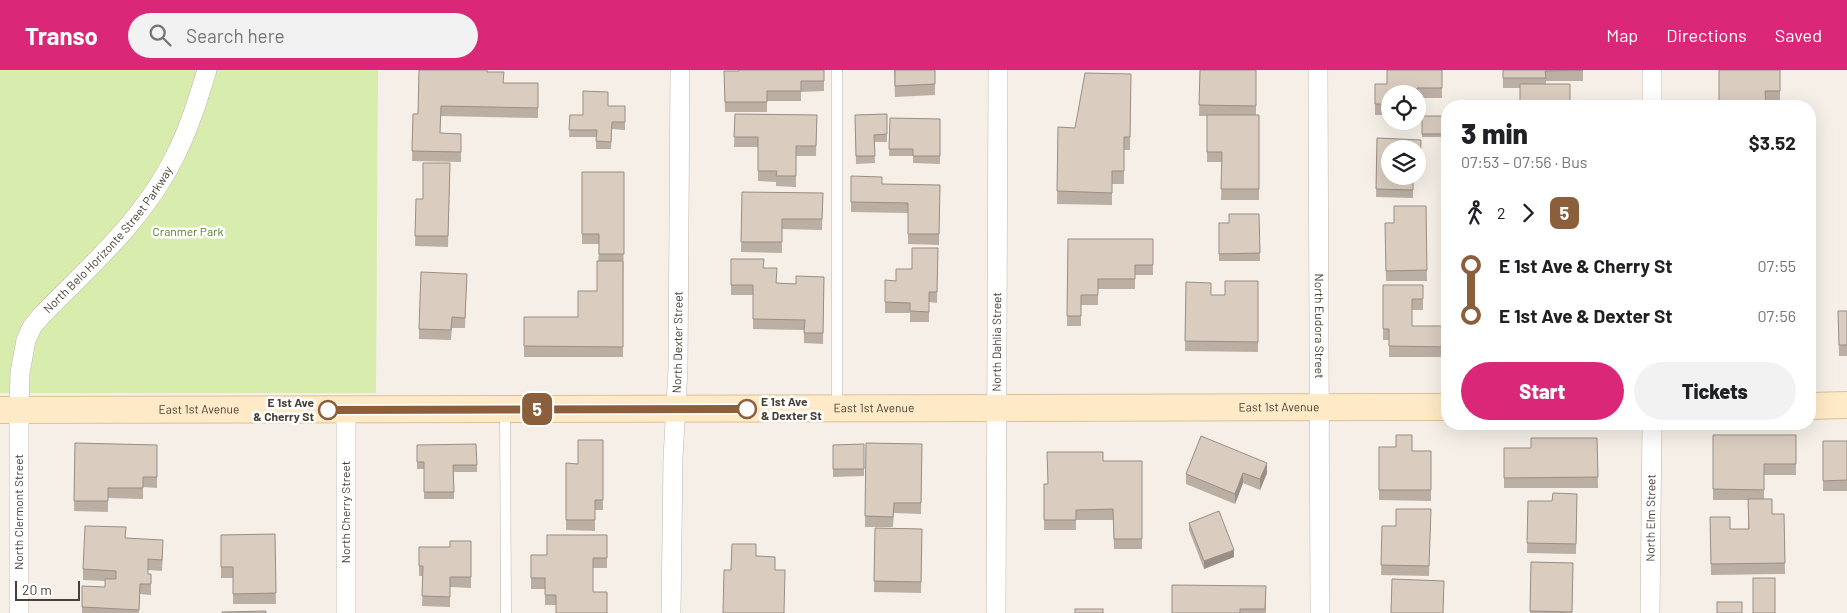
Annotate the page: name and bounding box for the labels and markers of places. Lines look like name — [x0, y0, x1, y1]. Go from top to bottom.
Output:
place label: E 1st Ave & Dexter St — [761, 394, 822, 422]
place label: E 1st Ave & Cherry St — [253, 395, 314, 423]
marker: E 1st Ave & Dexter St — [737, 399, 757, 419]
marker: E 1st Ave & Cherry St — [318, 400, 338, 420]

